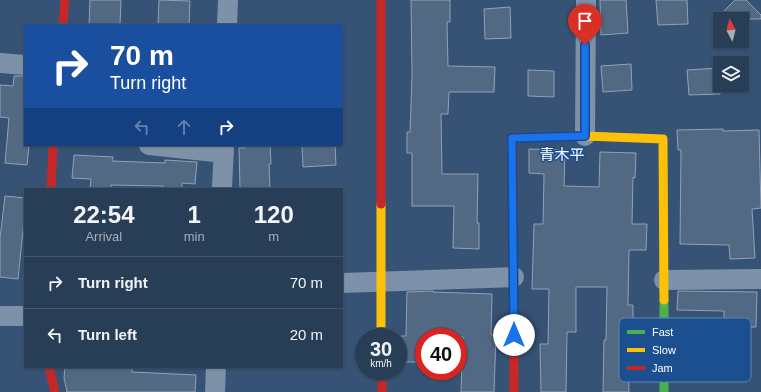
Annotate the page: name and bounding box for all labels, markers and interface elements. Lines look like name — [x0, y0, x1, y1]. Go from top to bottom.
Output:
pin — [568, 4, 602, 45]
icon: arrive — [574, 10, 596, 32]
north arrow — [713, 12, 749, 48]
map controls — [713, 12, 749, 92]
icon: right — [44, 40, 96, 92]
text: 70 m — [110, 40, 174, 71]
button: layers — [713, 56, 749, 92]
text: Turn right — [110, 73, 186, 93]
icon: left — [131, 116, 153, 138]
icon: ahead — [173, 116, 195, 138]
icon: right — [215, 116, 237, 138]
district label: 青木平 — [539, 146, 585, 163]
text: 22:54 — [73, 201, 135, 228]
text: 1 — [187, 201, 201, 228]
text: 120 — [254, 201, 294, 228]
text: Arrival — [85, 229, 122, 244]
text: min — [184, 229, 205, 244]
text: m — [268, 229, 279, 244]
icon: right — [44, 272, 66, 294]
text: Turn right — [78, 274, 148, 291]
text: 70 m — [290, 274, 323, 291]
position arrow — [493, 314, 535, 356]
legend — [619, 318, 751, 382]
icon: left — [44, 324, 66, 346]
text: Turn left — [78, 326, 137, 343]
text: 20 m — [290, 326, 323, 343]
text: Fast — [652, 326, 673, 338]
speed limit sign: 40 — [415, 328, 467, 380]
text: 30 — [370, 338, 392, 360]
text: Slow — [652, 344, 676, 356]
text: km/h — [370, 358, 392, 369]
text: Jam — [652, 362, 673, 374]

